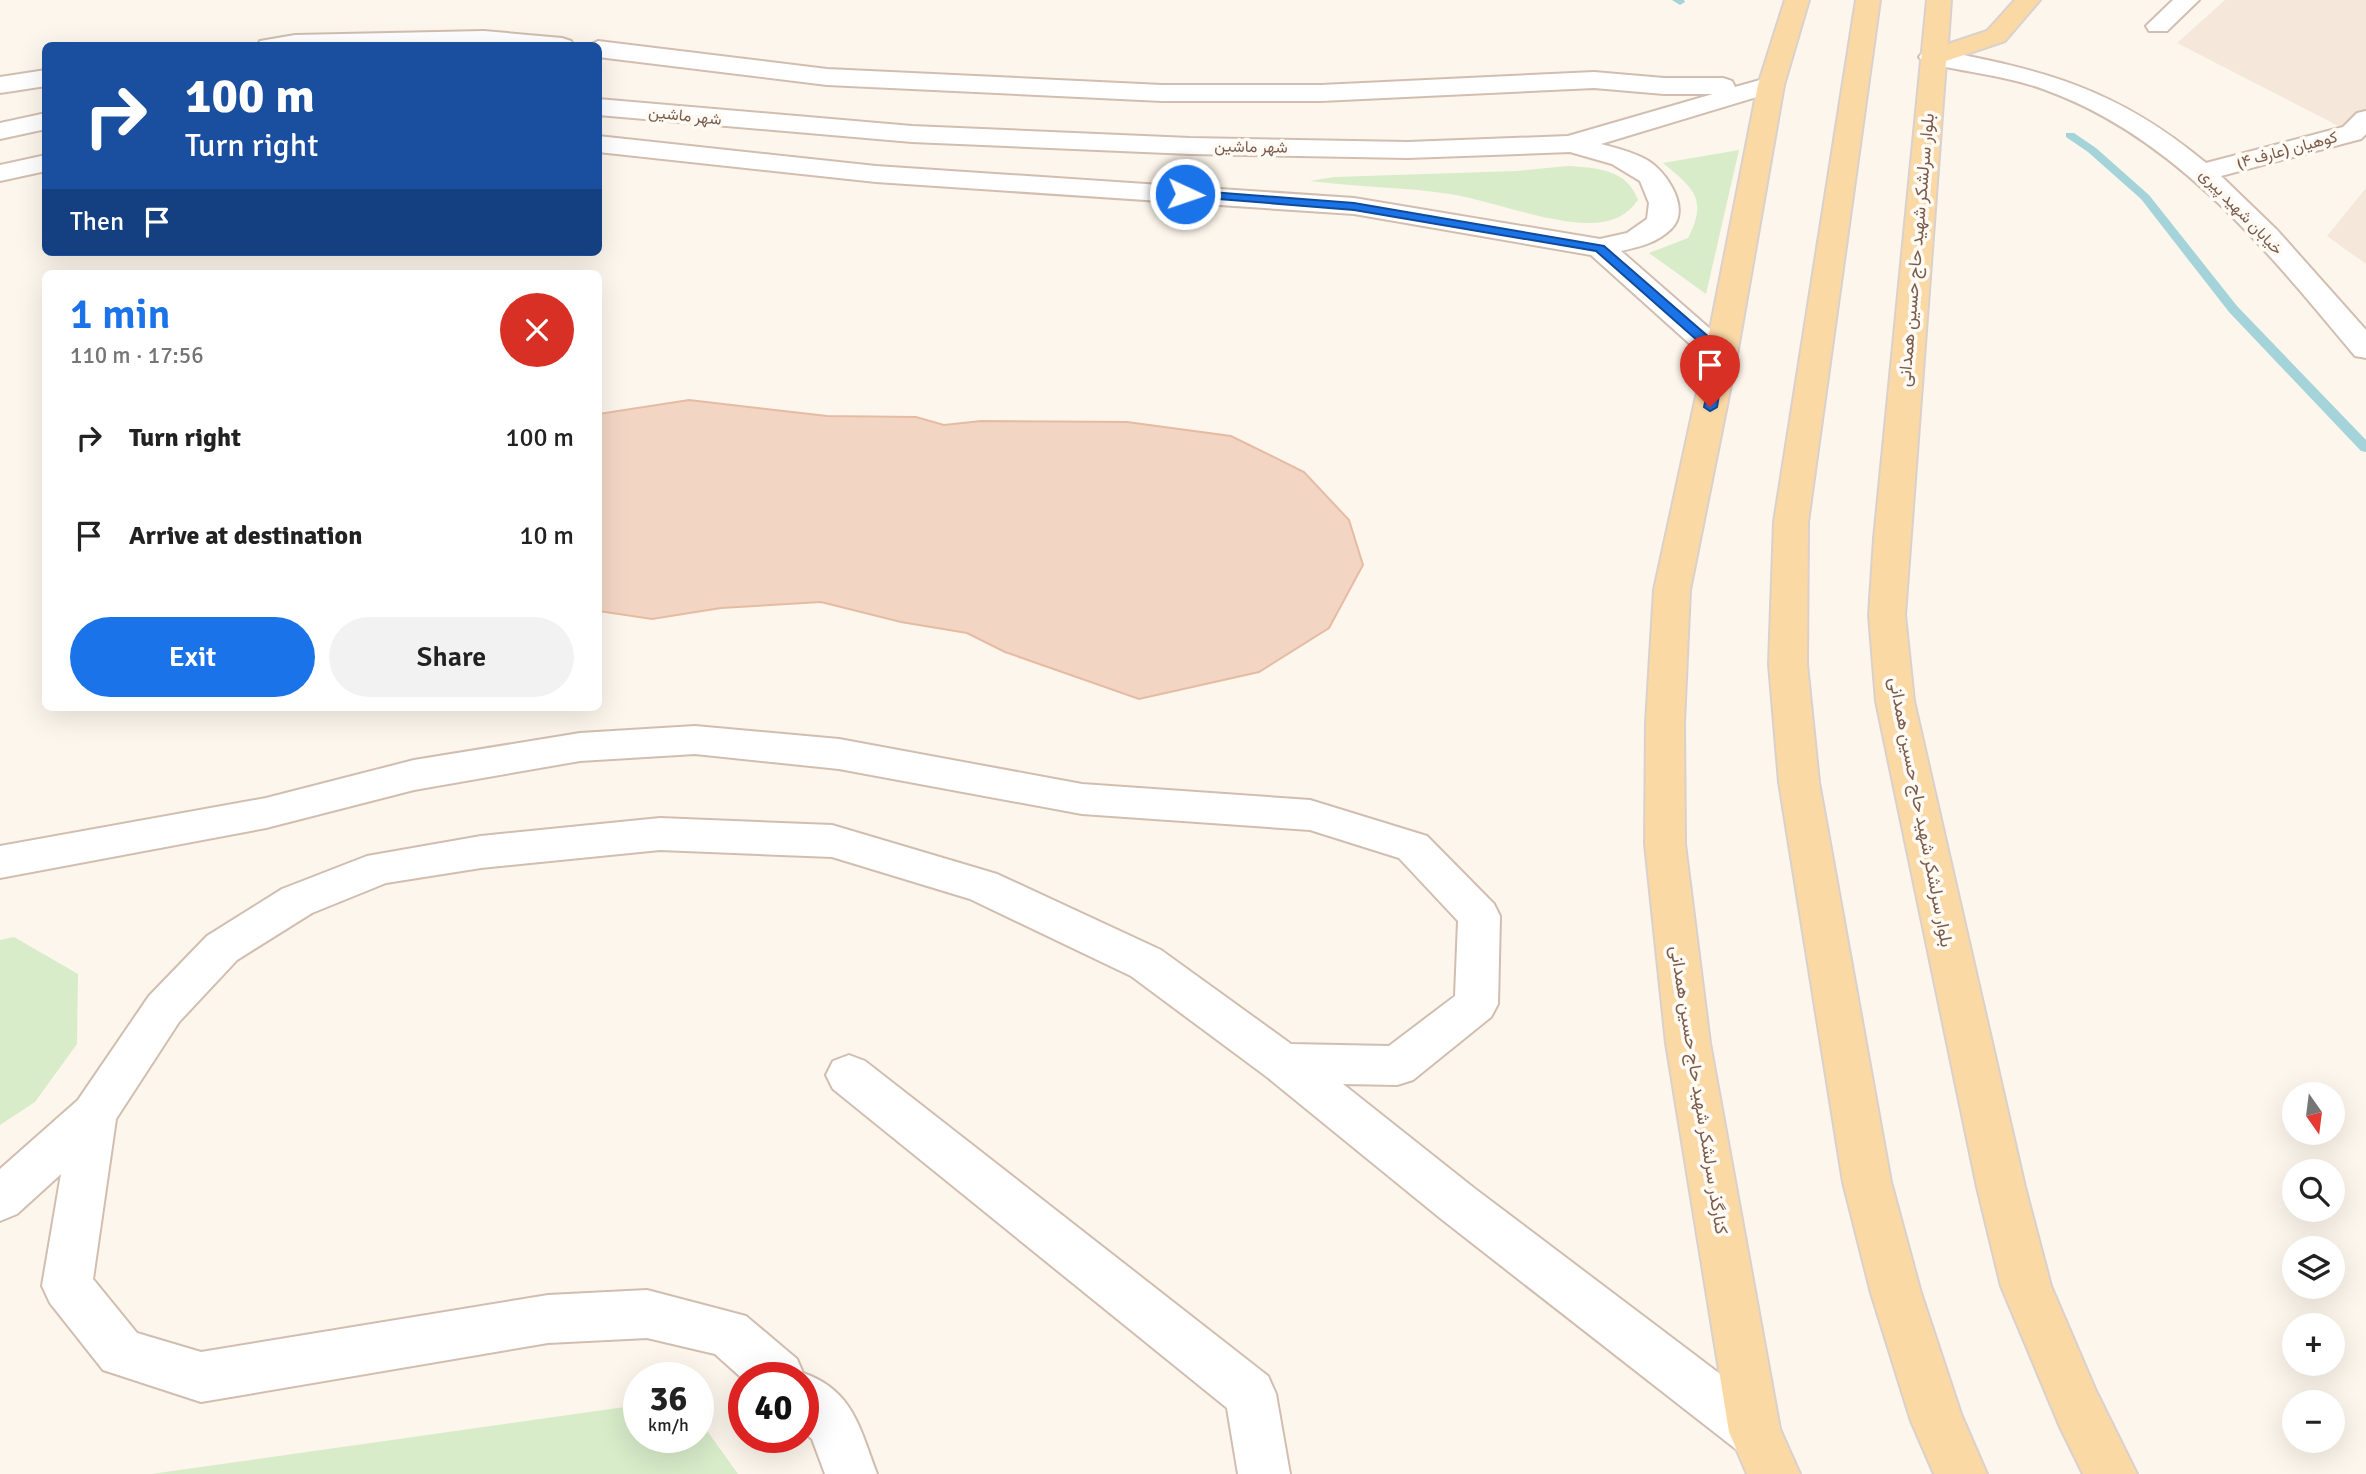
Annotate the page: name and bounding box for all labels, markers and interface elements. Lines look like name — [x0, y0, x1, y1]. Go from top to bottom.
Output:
text: 100 m — [185, 66, 315, 126]
icon: right — [70, 70, 161, 161]
street label: شهر ماشین — [647, 102, 723, 130]
street label: بلوار سرلشکر شهید حاج حسین همدانی — [1893, 112, 1940, 388]
text: Turn right — [185, 126, 318, 165]
street label: کوهیان (عارف ۴) — [2234, 127, 2340, 173]
street label: شهر ماشین — [1214, 136, 1288, 158]
position arrow — [1148, 157, 1222, 231]
street label: خیابان شهید پیری — [2194, 165, 2287, 260]
icon: arrive — [138, 203, 176, 241]
text: Then — [70, 206, 124, 238]
text: 1 min — [70, 289, 171, 340]
button: close — [500, 293, 574, 367]
pin — [1680, 335, 1740, 407]
text: 110 m · 17:56 — [70, 341, 204, 370]
icon: arrive — [1691, 346, 1729, 384]
icon: right — [70, 419, 108, 457]
text: Turn right — [129, 422, 241, 454]
text: 100 m — [505, 422, 574, 454]
icon: arrive — [70, 517, 108, 555]
text: Arrive at destination — [129, 520, 362, 552]
text: 10 m — [519, 520, 574, 552]
button: Exit — [70, 617, 315, 697]
button: Share — [329, 617, 574, 697]
street label: بلوار سرلشکر شهید حاج حسین همدانی — [1883, 675, 1958, 949]
street label: کنارگذر سرلشکر شهید حاج حسین همدانی — [1664, 944, 1733, 1236]
north arrow — [2282, 1082, 2345, 1144]
map controls — [2282, 1082, 2345, 1453]
button: search — [2282, 1159, 2345, 1222]
button: layers — [2282, 1236, 2345, 1299]
button: + — [2282, 1313, 2345, 1376]
speed limit sign: 40 — [728, 1362, 819, 1453]
text: 36 — [650, 1377, 687, 1420]
button: − — [2282, 1390, 2345, 1453]
text: km/h — [648, 1414, 689, 1436]

